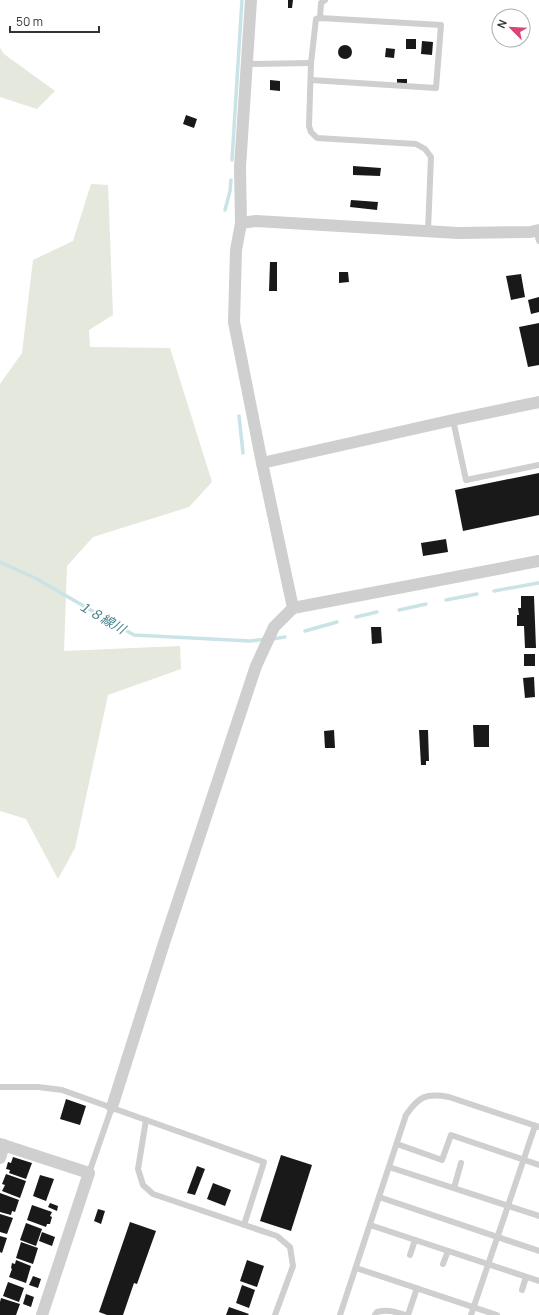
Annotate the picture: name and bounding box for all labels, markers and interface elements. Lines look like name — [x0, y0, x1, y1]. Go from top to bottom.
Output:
scale bar — [10, 8, 99, 34]
north arrow — [491, 8, 531, 48]
text: 50 m — [16, 13, 43, 30]
text: N — [493, 17, 510, 30]
water label: １８線川 — [75, 596, 131, 639]

